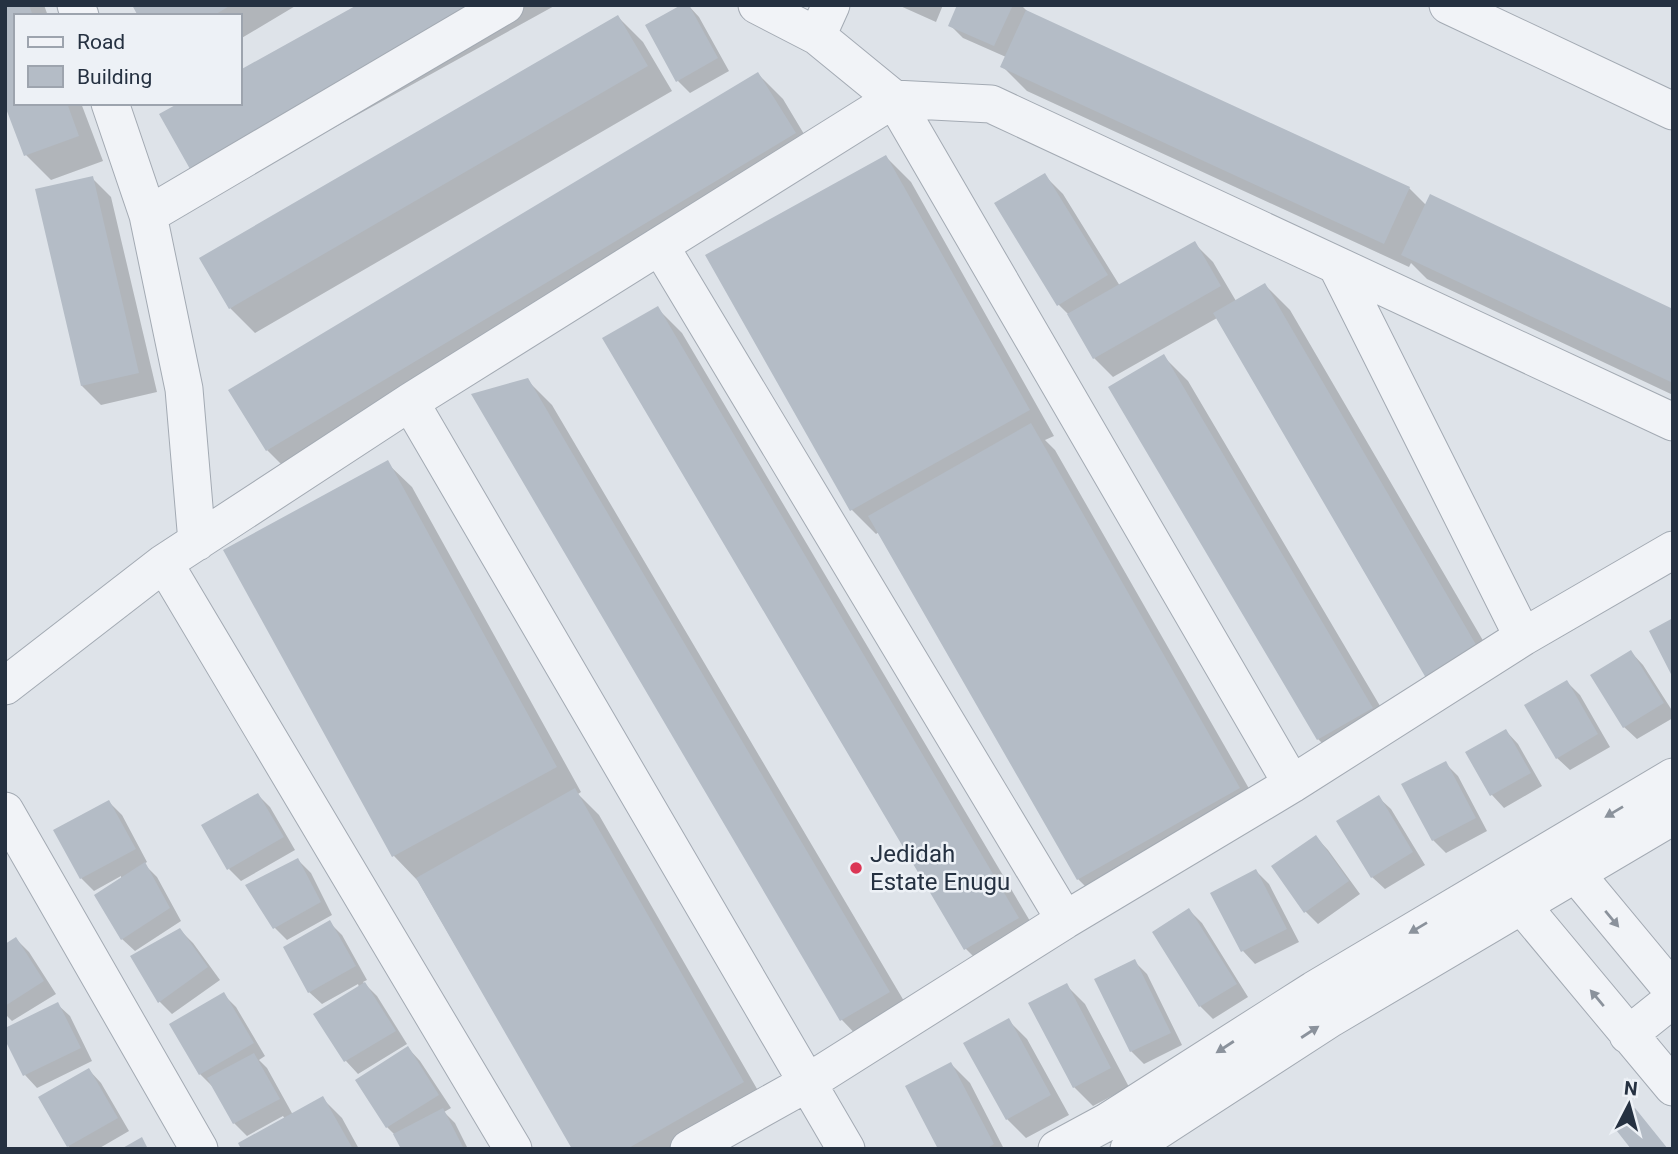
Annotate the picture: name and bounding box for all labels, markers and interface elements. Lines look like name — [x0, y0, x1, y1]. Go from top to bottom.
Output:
legend — [14, 14, 242, 105]
text: Road — [77, 30, 125, 54]
text: Building — [77, 65, 152, 89]
one-way arrow — [1604, 806, 1624, 818]
place label: Jedidah Estate Enugu — [870, 840, 1010, 896]
marker: Jedidah Estate Enugu — [848, 860, 864, 876]
one-way arrow — [1605, 910, 1620, 928]
one-way arrow — [1409, 922, 1428, 934]
one-way arrow — [1590, 989, 1605, 1006]
one-way arrow — [1301, 1025, 1319, 1039]
one-way arrow — [1215, 1040, 1234, 1053]
north arrow — [1594, 1070, 1664, 1140]
text: N — [1623, 1076, 1639, 1101]

